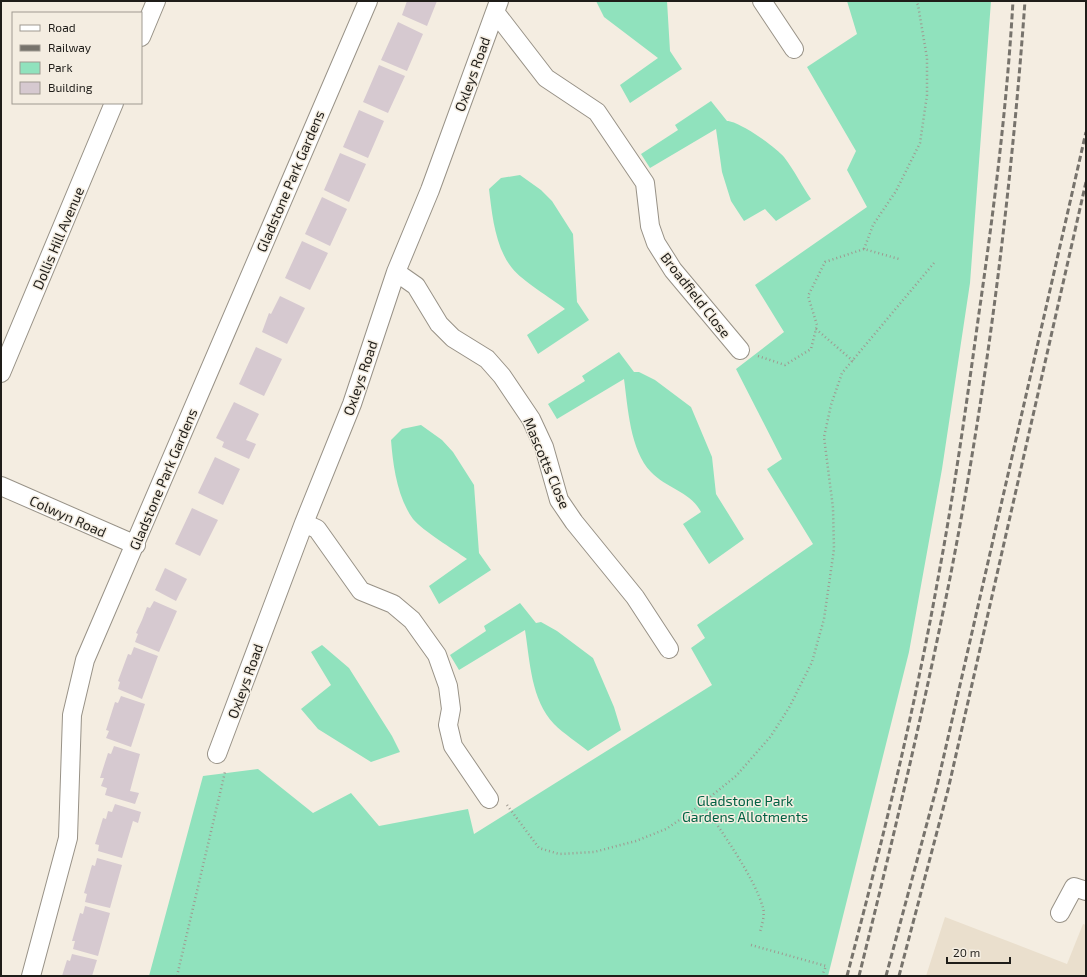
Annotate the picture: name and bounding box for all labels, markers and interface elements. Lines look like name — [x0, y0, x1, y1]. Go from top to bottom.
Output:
legend — [12, 12, 142, 104]
text: Road — [48, 20, 76, 34]
street label: Oxleys Road — [451, 34, 493, 114]
text: Railway — [48, 40, 92, 54]
text: Park — [48, 60, 73, 74]
text: Building — [48, 80, 93, 94]
street label: Gladstone Park Gardens — [252, 108, 328, 254]
street label: Dollis Hill Avenue — [29, 184, 87, 292]
street label: Broadfield Close — [657, 249, 735, 341]
street label: Oxleys Road — [339, 338, 381, 418]
street label: Gladstone Park Gardens — [125, 406, 201, 552]
street label: Mascotts Close — [520, 415, 574, 511]
street label: Colwyn Road — [27, 491, 109, 541]
street label: Oxleys Road — [224, 641, 266, 721]
park label: Gladstone Park Gardens Allotments — [682, 792, 808, 825]
scale bar — [947, 939, 1010, 965]
text: 20 m — [953, 945, 980, 959]

